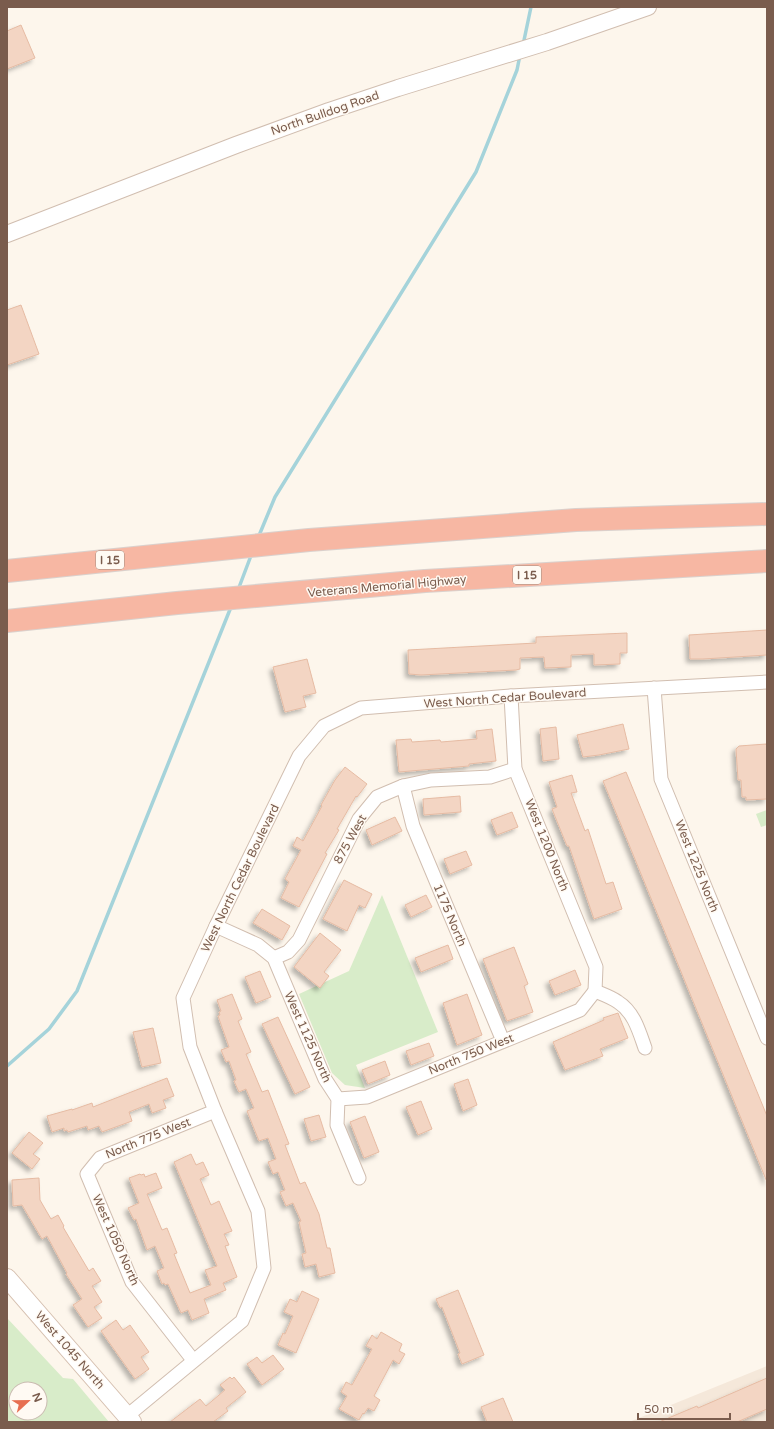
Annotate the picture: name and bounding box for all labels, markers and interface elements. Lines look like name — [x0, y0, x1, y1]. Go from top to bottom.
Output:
street label: North Bulldog Road — [269, 88, 381, 138]
road number: I 15 — [96, 551, 124, 569]
road number: I 15 — [513, 566, 541, 584]
street label: Veterans Memorial Highway — [307, 572, 468, 600]
street label: West North Cedar Boulevard — [423, 685, 587, 711]
street label: West 1200 North — [522, 797, 572, 893]
street label: West North Cedar Boulevard — [198, 802, 282, 954]
street label: 875 West — [331, 811, 370, 866]
street label: West 1225 North — [672, 818, 722, 914]
street label: 1175 North — [431, 882, 469, 948]
street label: West 1125 North — [282, 989, 334, 1085]
street label: North 750 West — [426, 1030, 516, 1077]
street label: North 775 West — [103, 1114, 193, 1161]
street label: West 1050 North — [90, 1192, 142, 1288]
street label: West 1045 North — [32, 1308, 108, 1392]
north arrow — [8, 1381, 48, 1421]
text: N — [29, 1391, 44, 1404]
scale bar — [638, 1395, 730, 1421]
text: 50 m — [644, 1402, 673, 1416]

